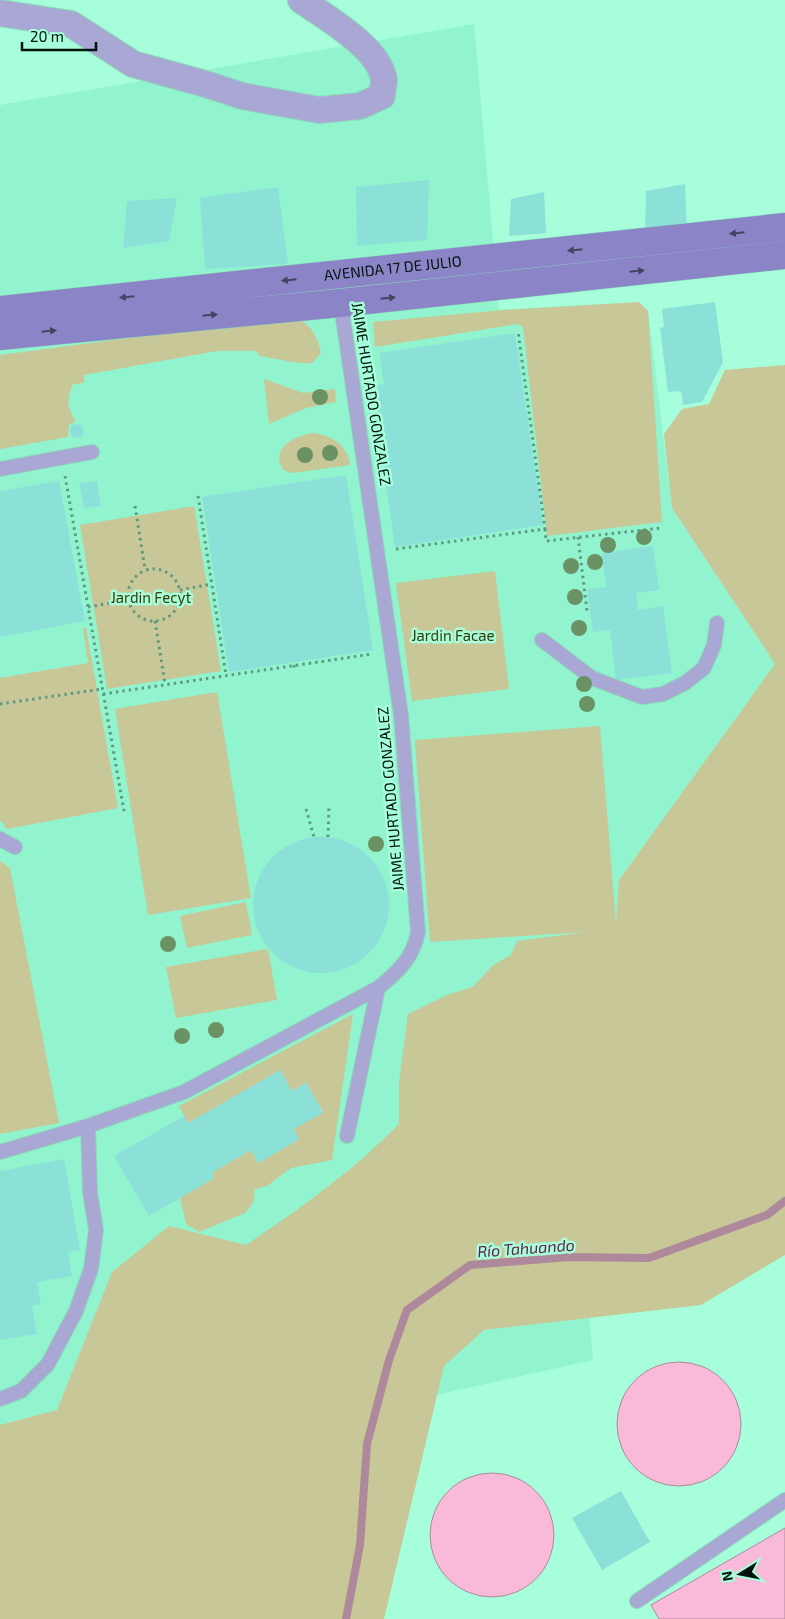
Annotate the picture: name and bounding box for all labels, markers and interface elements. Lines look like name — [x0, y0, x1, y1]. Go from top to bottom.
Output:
scale bar — [22, 20, 96, 52]
text: 20 m — [30, 27, 64, 45]
one-way arrow — [728, 229, 744, 237]
one-way arrow — [567, 246, 583, 254]
street label: AVENIDA 17 DE JULIO — [323, 251, 462, 284]
one-way arrow — [629, 267, 645, 275]
one-way arrow — [281, 276, 297, 284]
one-way arrow — [119, 293, 135, 301]
one-way arrow — [381, 294, 397, 302]
street label: JAIME HURTADO GONZALEZ — [349, 301, 395, 487]
one-way arrow — [203, 311, 219, 319]
one-way arrow — [41, 327, 57, 335]
park label: Jardin Fecyt — [111, 588, 192, 606]
park label: Jardin Facae — [411, 626, 495, 644]
street label: JAIME HURTADO GONZALEZ — [373, 706, 407, 892]
water label: Río Tahuando — [477, 1235, 575, 1260]
north arrow — [715, 1549, 765, 1599]
text: N — [717, 1570, 736, 1583]

